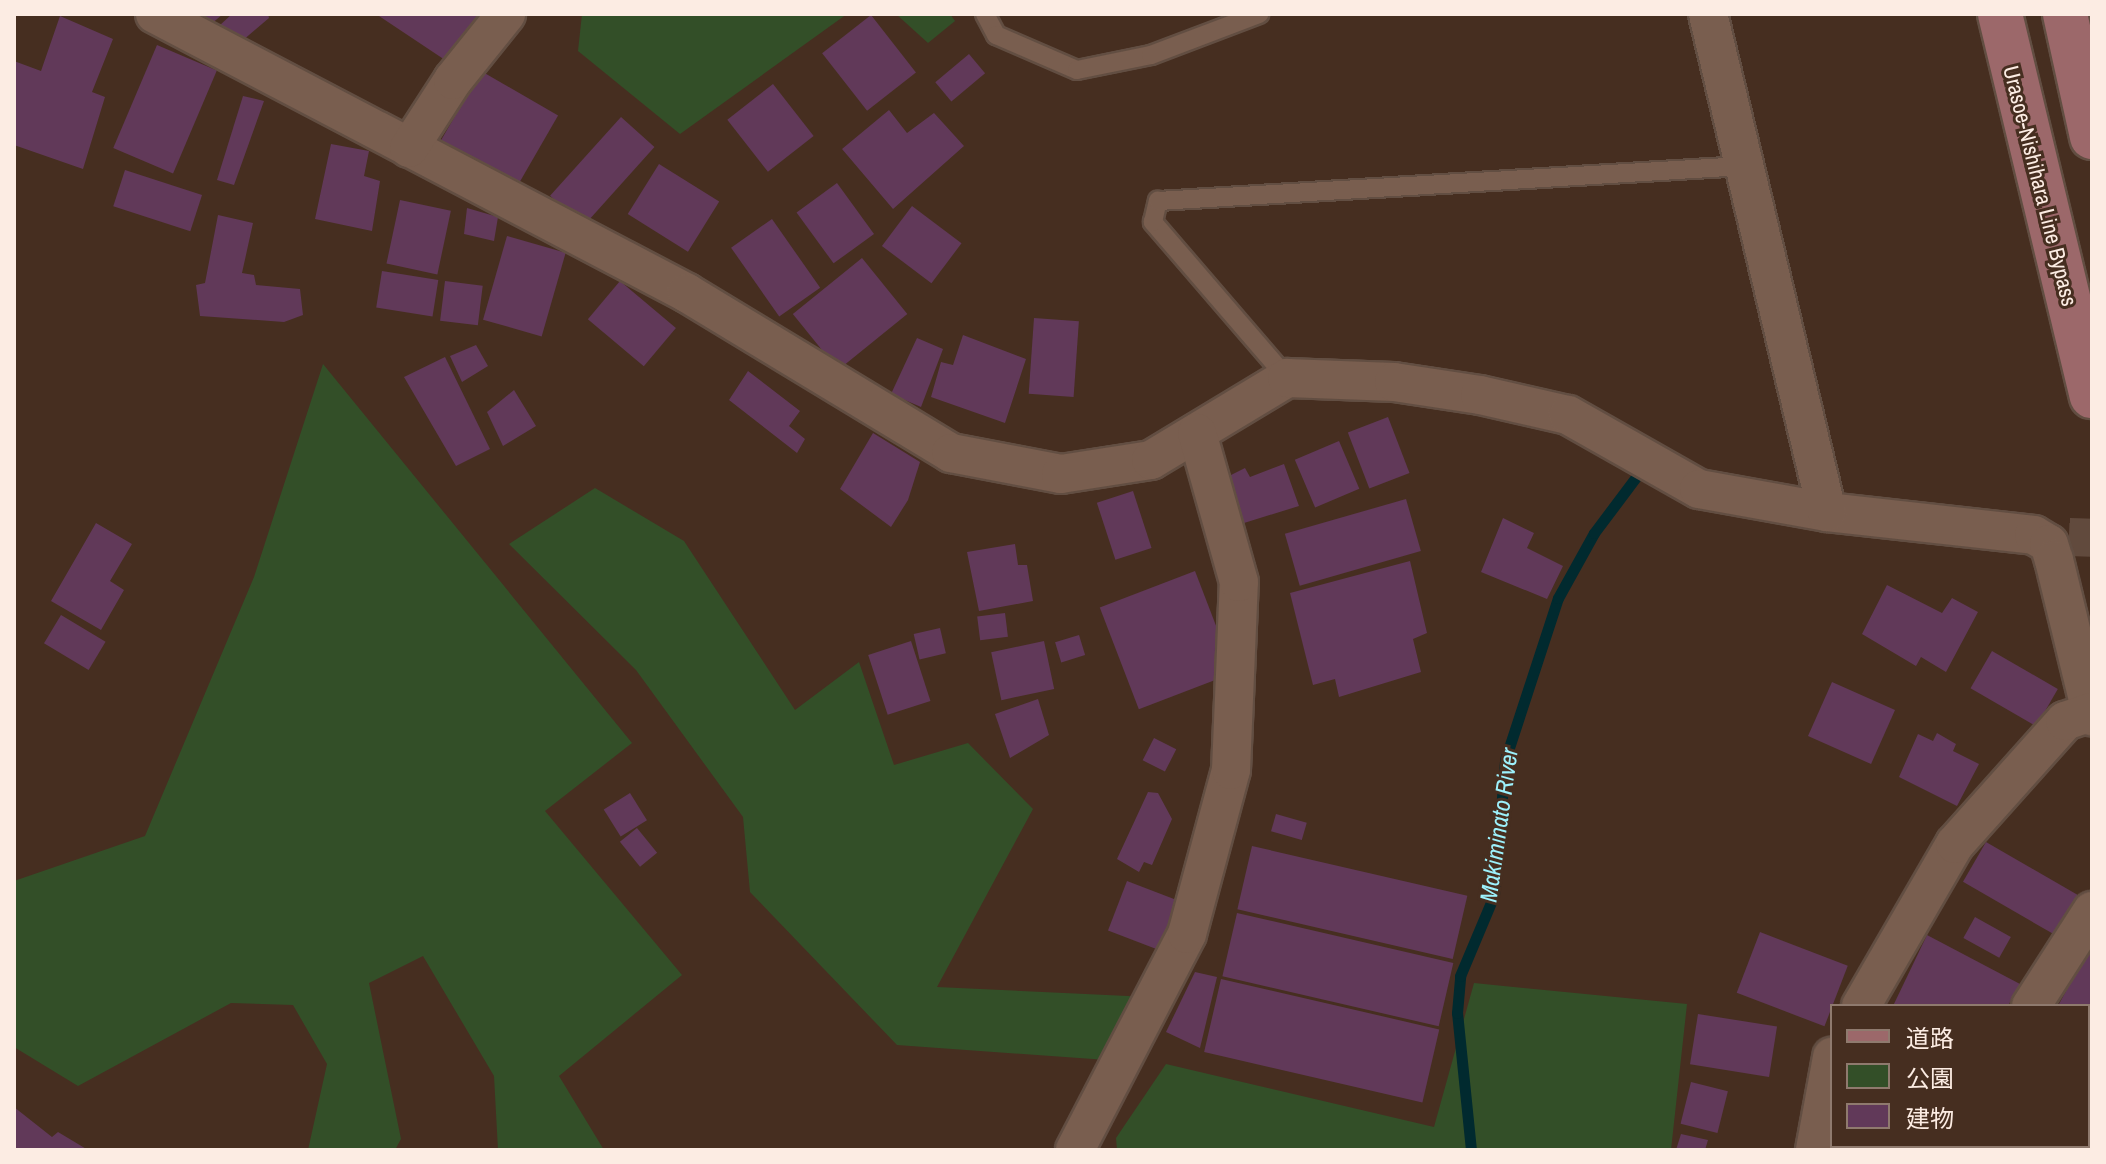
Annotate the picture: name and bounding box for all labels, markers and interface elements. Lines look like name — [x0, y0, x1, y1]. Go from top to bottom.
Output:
street label: Urasoe-Nishihara Line Bypass — [1997, 63, 2083, 309]
water label: Makiminato River — [1474, 746, 1524, 904]
legend — [1830, 1004, 2090, 1148]
text: 道路 — [1906, 1022, 1954, 1054]
text: 公園 — [1906, 1062, 1954, 1094]
text: 建物 — [1906, 1102, 1954, 1134]

